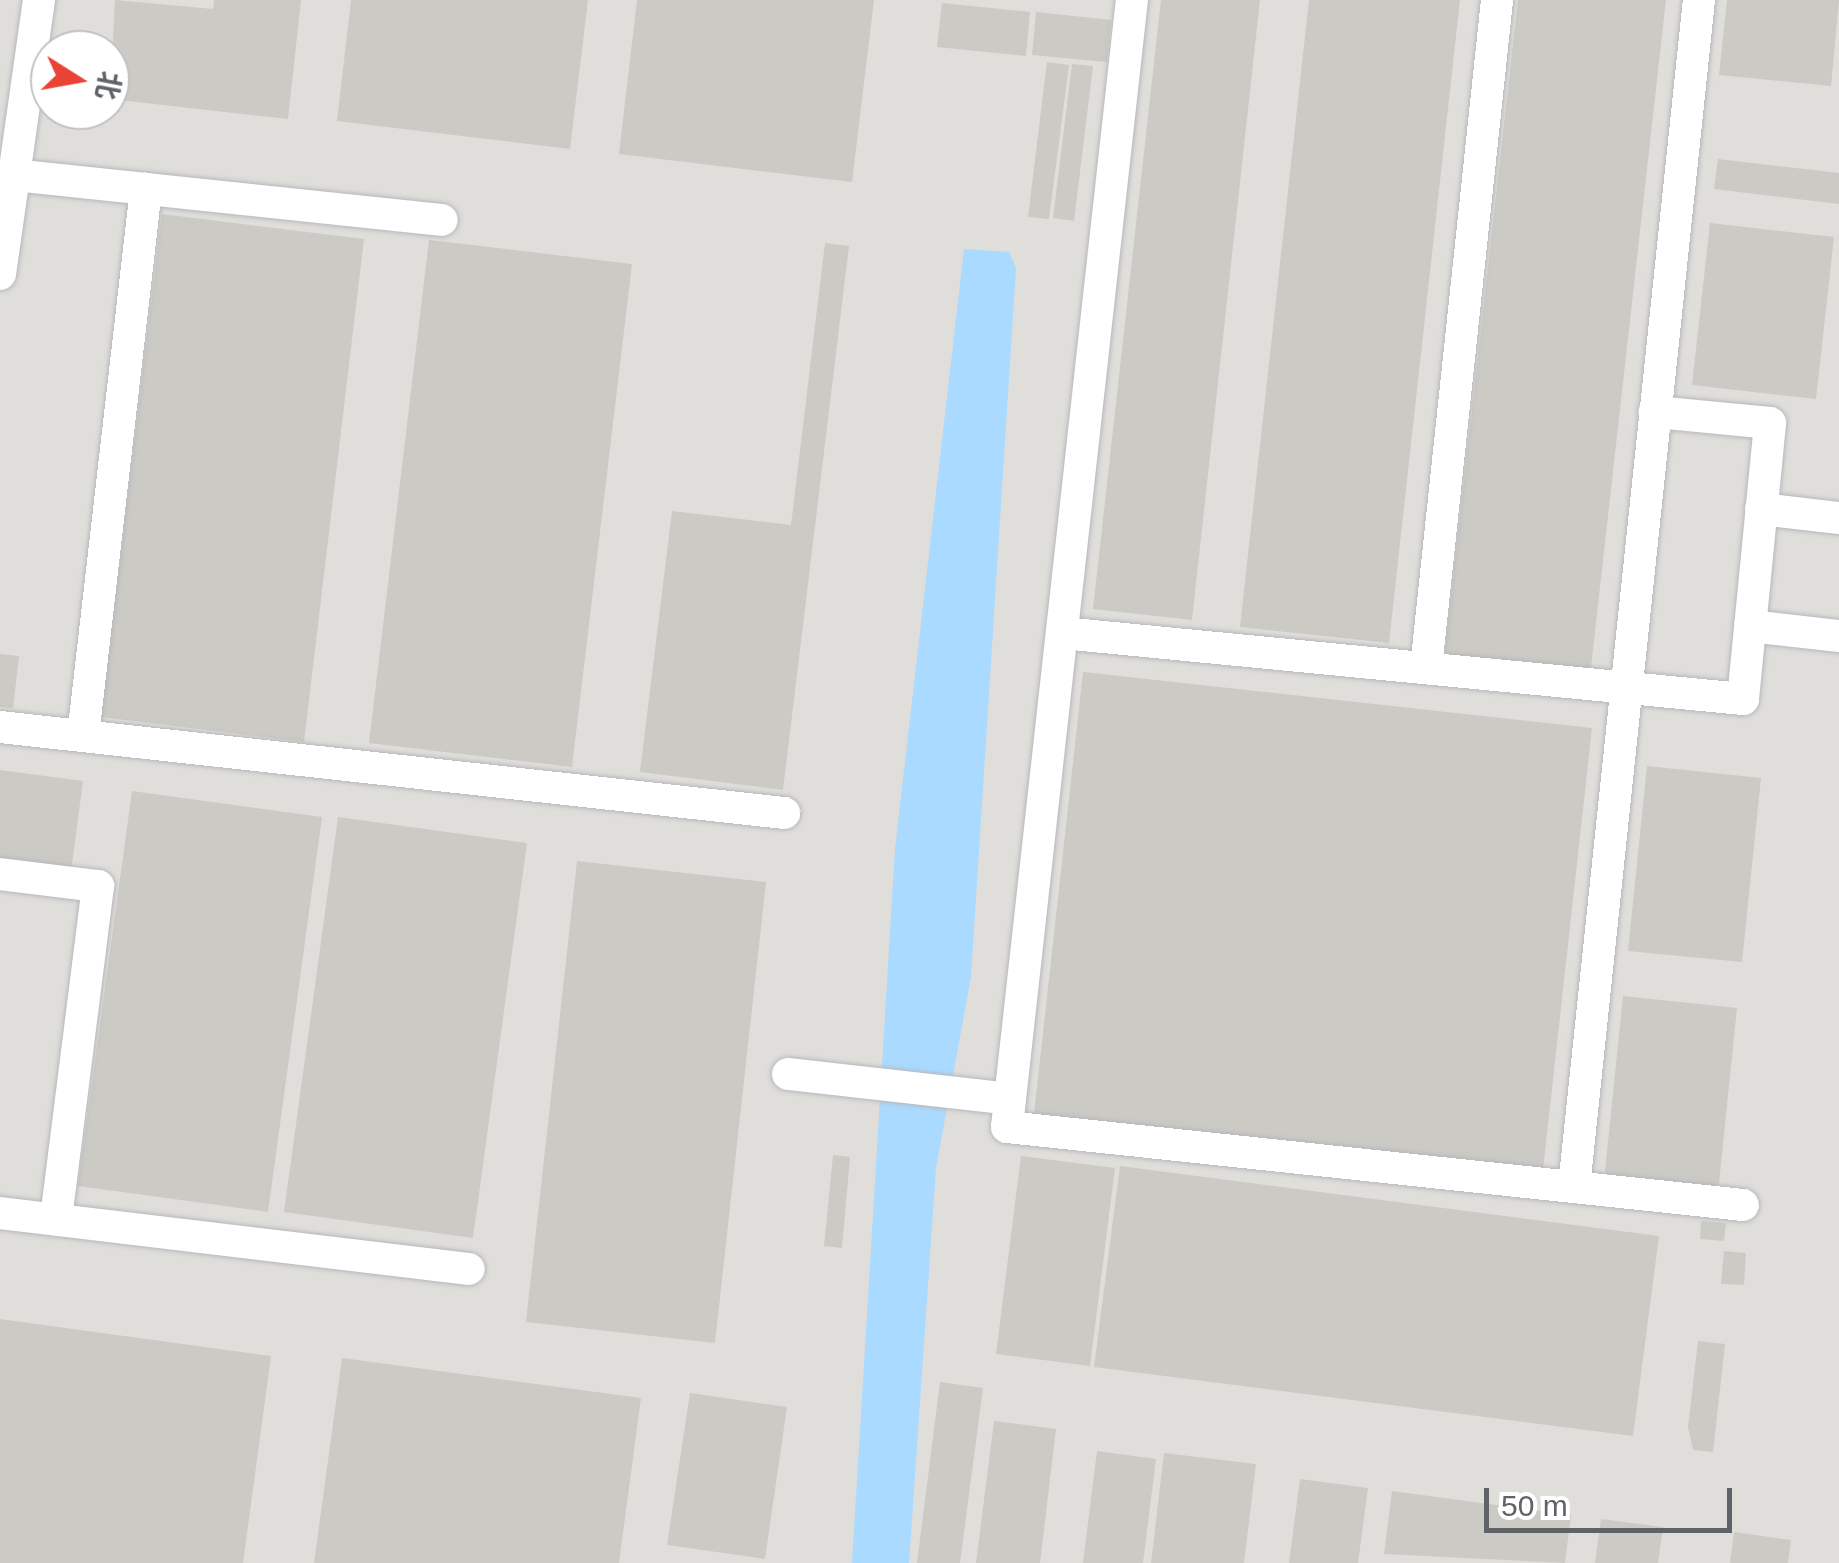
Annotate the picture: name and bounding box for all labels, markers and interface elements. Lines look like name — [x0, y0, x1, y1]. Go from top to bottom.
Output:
north arrow — [30, 30, 130, 130]
text: 北 — [90, 69, 126, 102]
scale bar — [1489, 1468, 1736, 1530]
text: 50 m — [1501, 1489, 1568, 1522]

